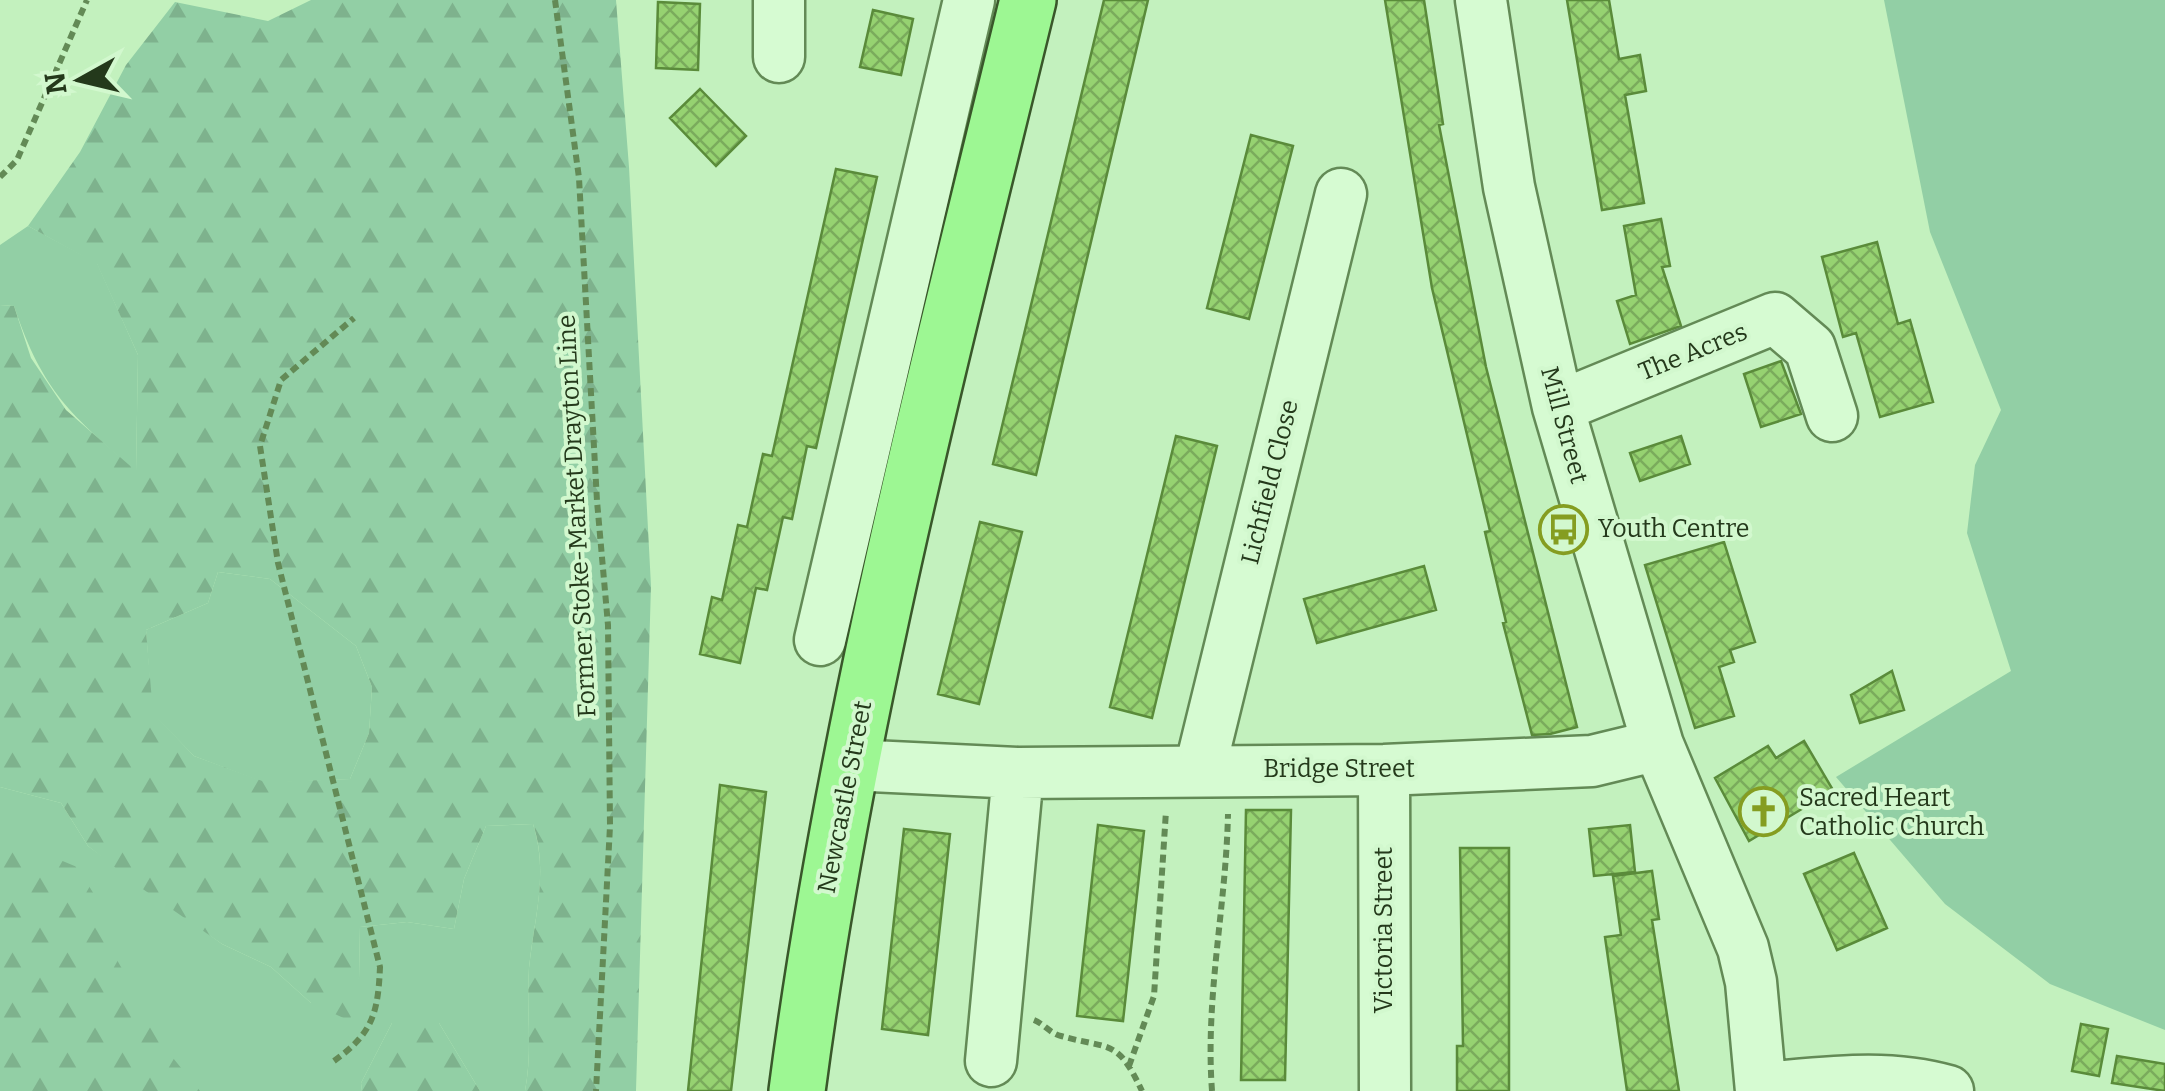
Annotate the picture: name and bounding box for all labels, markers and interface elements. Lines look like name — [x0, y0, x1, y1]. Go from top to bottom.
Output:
north arrow — [30, 30, 130, 130]
text: N — [38, 70, 74, 96]
street label: Former Stoke-Market Drayton Line — [551, 314, 603, 718]
street label: The Acres — [1634, 317, 1752, 387]
street label: Mill Street — [1534, 363, 1594, 487]
street label: Lichfield Close — [1235, 397, 1305, 567]
bus stop icon: Youth Centre — [1537, 503, 1589, 555]
place label: Youth Centre — [1598, 514, 1750, 544]
street label: Newcastle Street — [812, 698, 878, 896]
street label: Bridge Street — [1263, 754, 1415, 784]
place label: Sacred Heart Catholic Church — [1799, 783, 1985, 842]
church icon: Sacred Heart Catholic Church — [1738, 786, 1790, 838]
street label: Victoria Street — [1369, 847, 1399, 1013]

